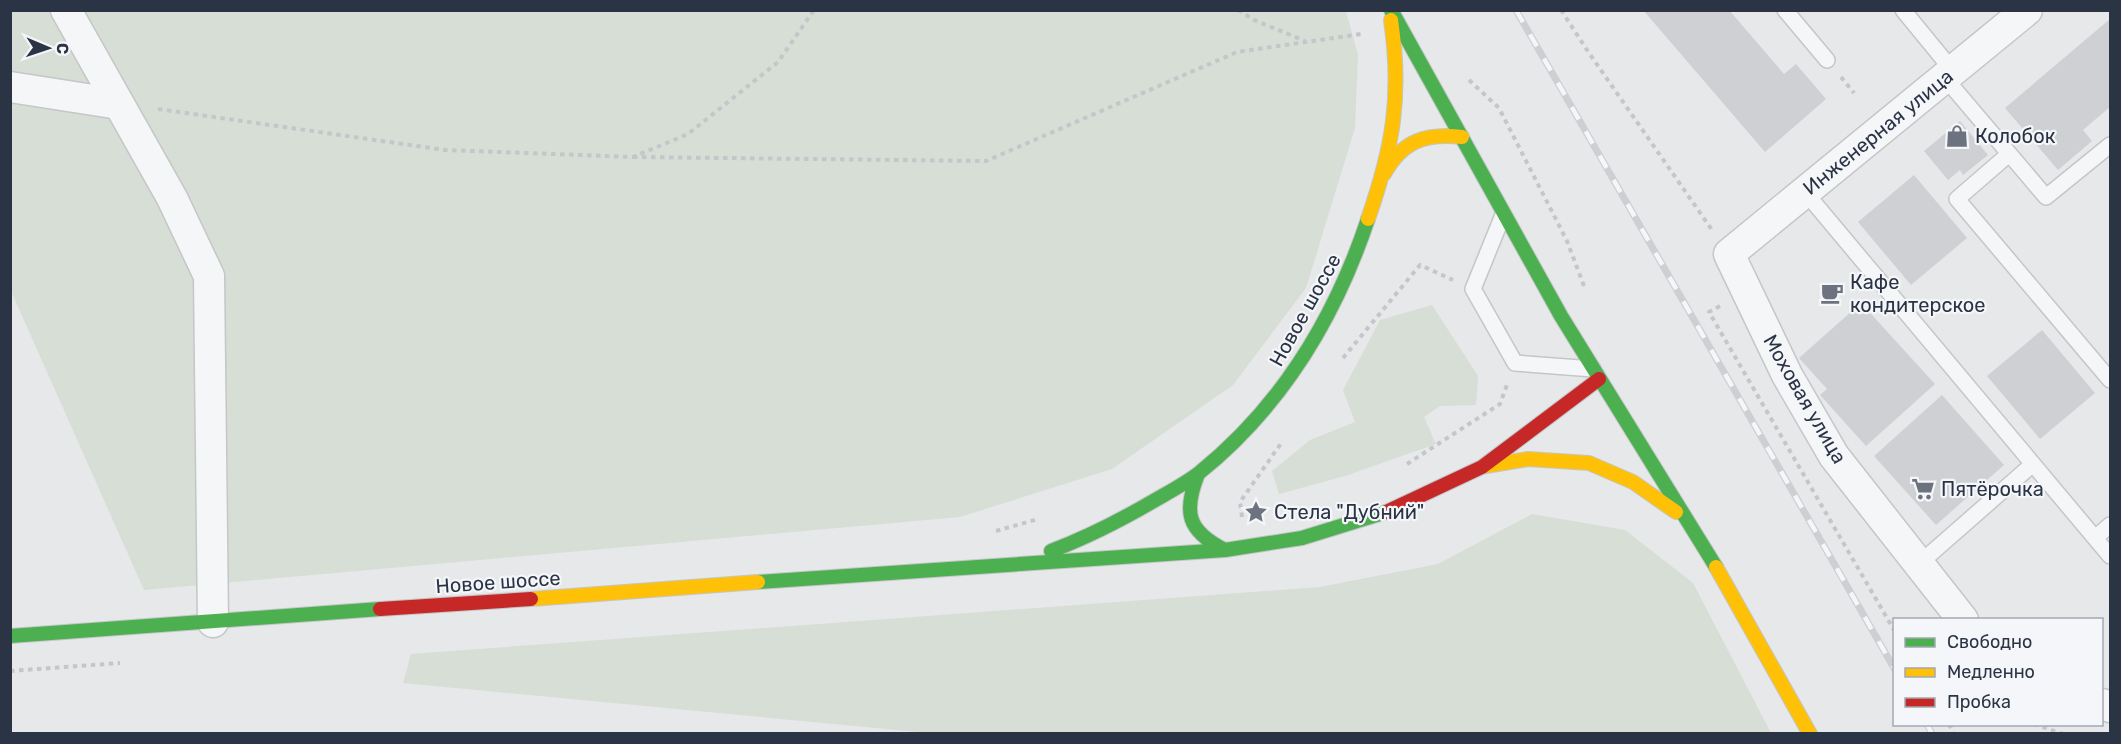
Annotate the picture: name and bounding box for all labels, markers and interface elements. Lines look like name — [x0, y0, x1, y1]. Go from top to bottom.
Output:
north arrow — [18, 18, 78, 78]
text: С — [53, 43, 72, 54]
street label: Инженерная улица — [1798, 64, 1958, 200]
shop icon: Колобок — [1944, 123, 1970, 149]
place label: Колобок — [1975, 124, 2056, 148]
street label: Новое шоссе — [1264, 249, 1346, 371]
place label: Кафе кондитерское — [1850, 270, 1985, 317]
cafe icon: Кафе кондитерское — [1819, 280, 1845, 306]
street label: Моховая улица — [1758, 330, 1852, 468]
supermarket icon: Пятёрочка — [1910, 476, 1936, 502]
place label: Пятёрочка — [1941, 477, 2044, 501]
place icon: Стела "Дубний" — [1243, 499, 1269, 525]
place label: Стела "Дубний" — [1274, 500, 1424, 524]
street label: Новое шоссе — [435, 566, 561, 598]
legend — [1893, 618, 2103, 726]
text: Свободно — [1947, 631, 2032, 653]
text: Медленно — [1947, 661, 2035, 683]
text: Пробка — [1947, 691, 2011, 713]

